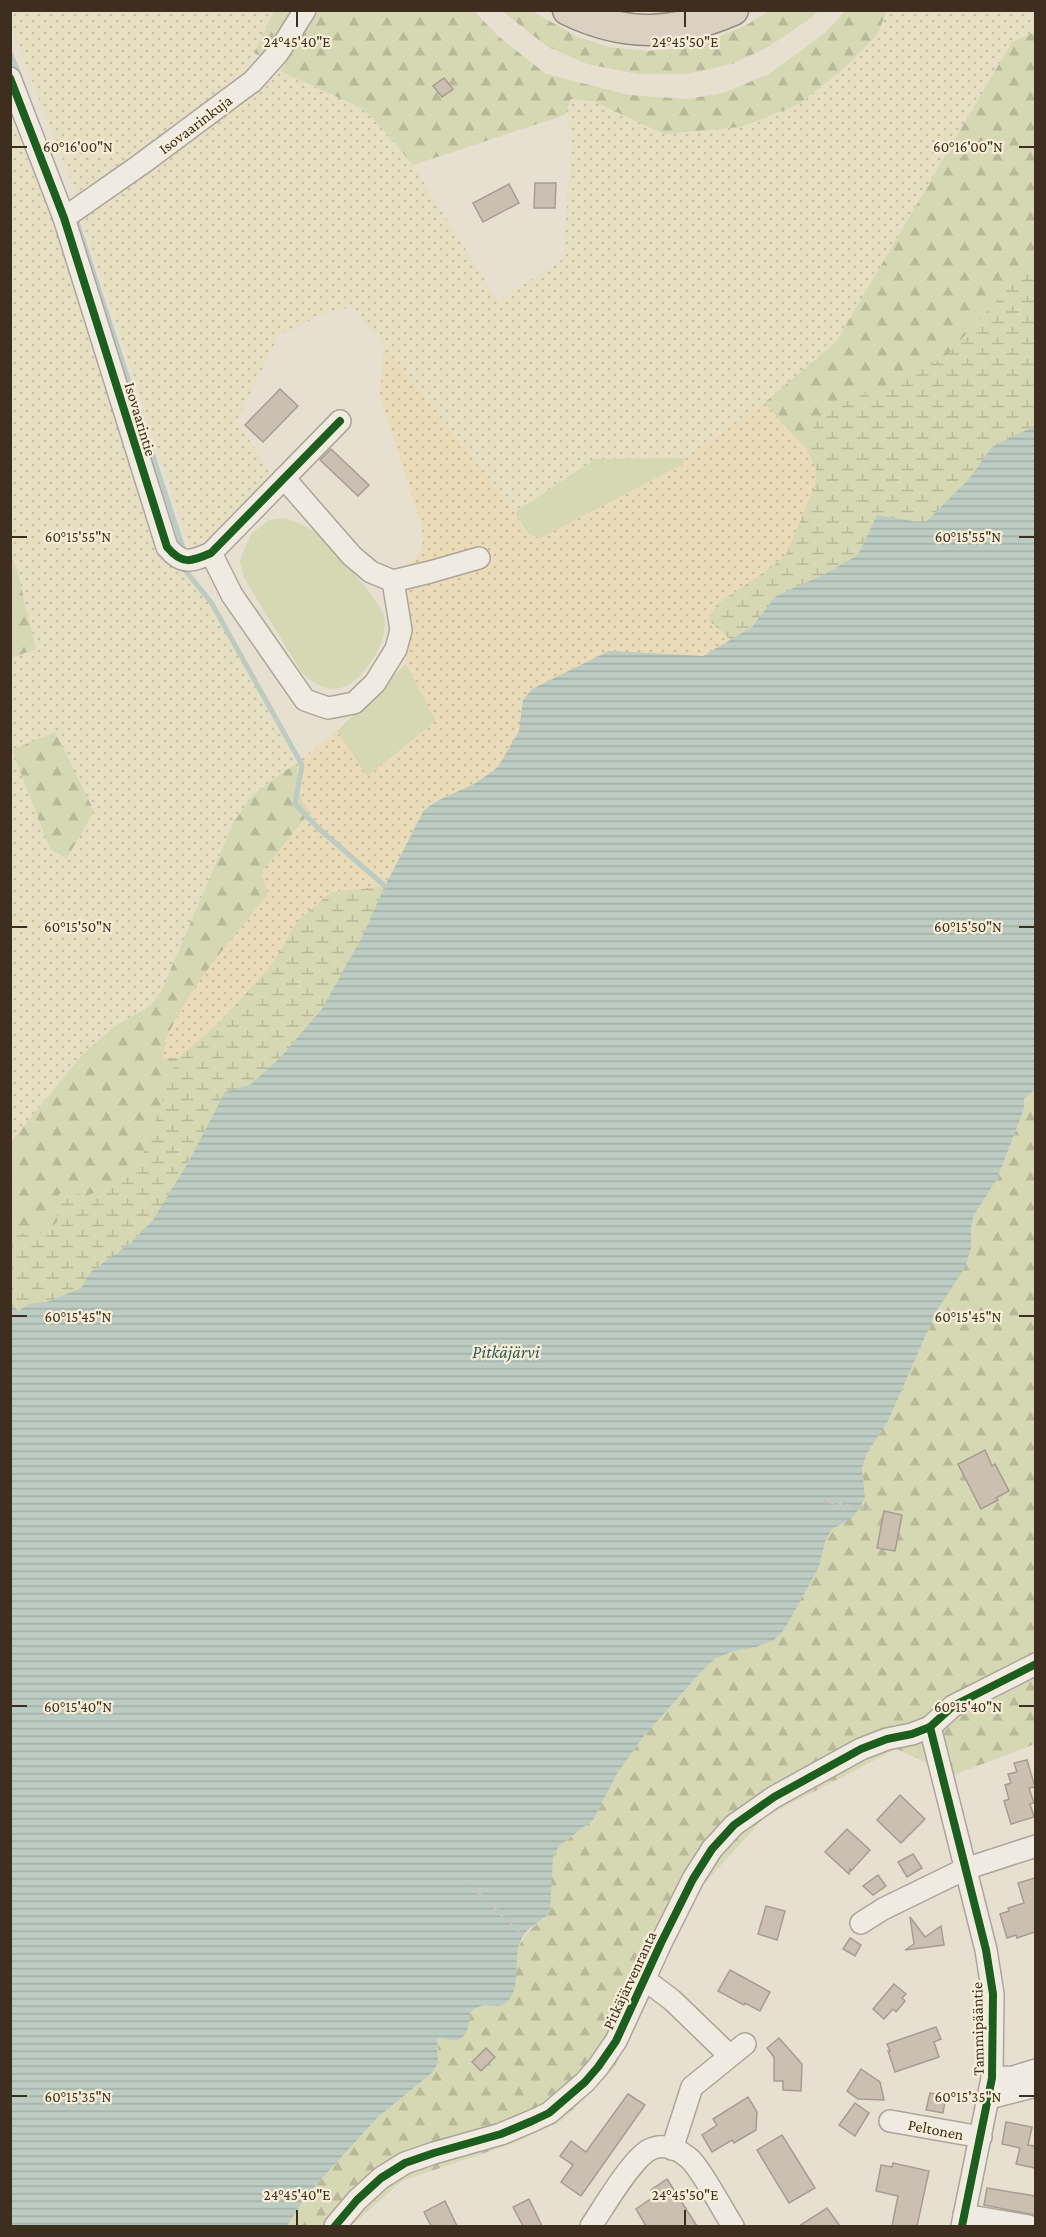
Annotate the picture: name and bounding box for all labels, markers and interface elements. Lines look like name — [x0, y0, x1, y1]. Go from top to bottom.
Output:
text: 24°45'40"E — [264, 34, 330, 50]
text: 24°45'50"E — [652, 34, 718, 50]
street label: Isovaarinkuja — [155, 91, 236, 158]
text: 60°16'00"N — [43, 139, 113, 155]
text: 60°16'00"N — [933, 139, 1003, 155]
street label: Isovaarintie — [121, 380, 160, 458]
text: 60°15'55"N — [45, 529, 111, 545]
text: 60°15'55"N — [935, 529, 1001, 545]
text: 60°15'50"N — [44, 919, 112, 935]
text: 60°15'50"N — [934, 919, 1002, 935]
text: 60°15'45"N — [45, 1309, 112, 1325]
text: 60°15'45"N — [935, 1309, 1002, 1325]
water label: Pitkäjärvi — [472, 1342, 540, 1363]
text: 60°15'40"N — [44, 1699, 112, 1715]
text: 60°15'40"N — [934, 1699, 1002, 1715]
street label: Pitkäjärvenranta — [599, 1928, 661, 2032]
street label: Tammipääntie — [968, 1982, 988, 2076]
text: 60°15'35"N — [45, 2089, 112, 2105]
text: 60°15'35"N — [935, 2089, 1002, 2105]
street label: Peltonen — [907, 2116, 966, 2143]
text: 24°45'40"E — [264, 2187, 330, 2203]
text: 24°45'50"E — [652, 2187, 718, 2203]

